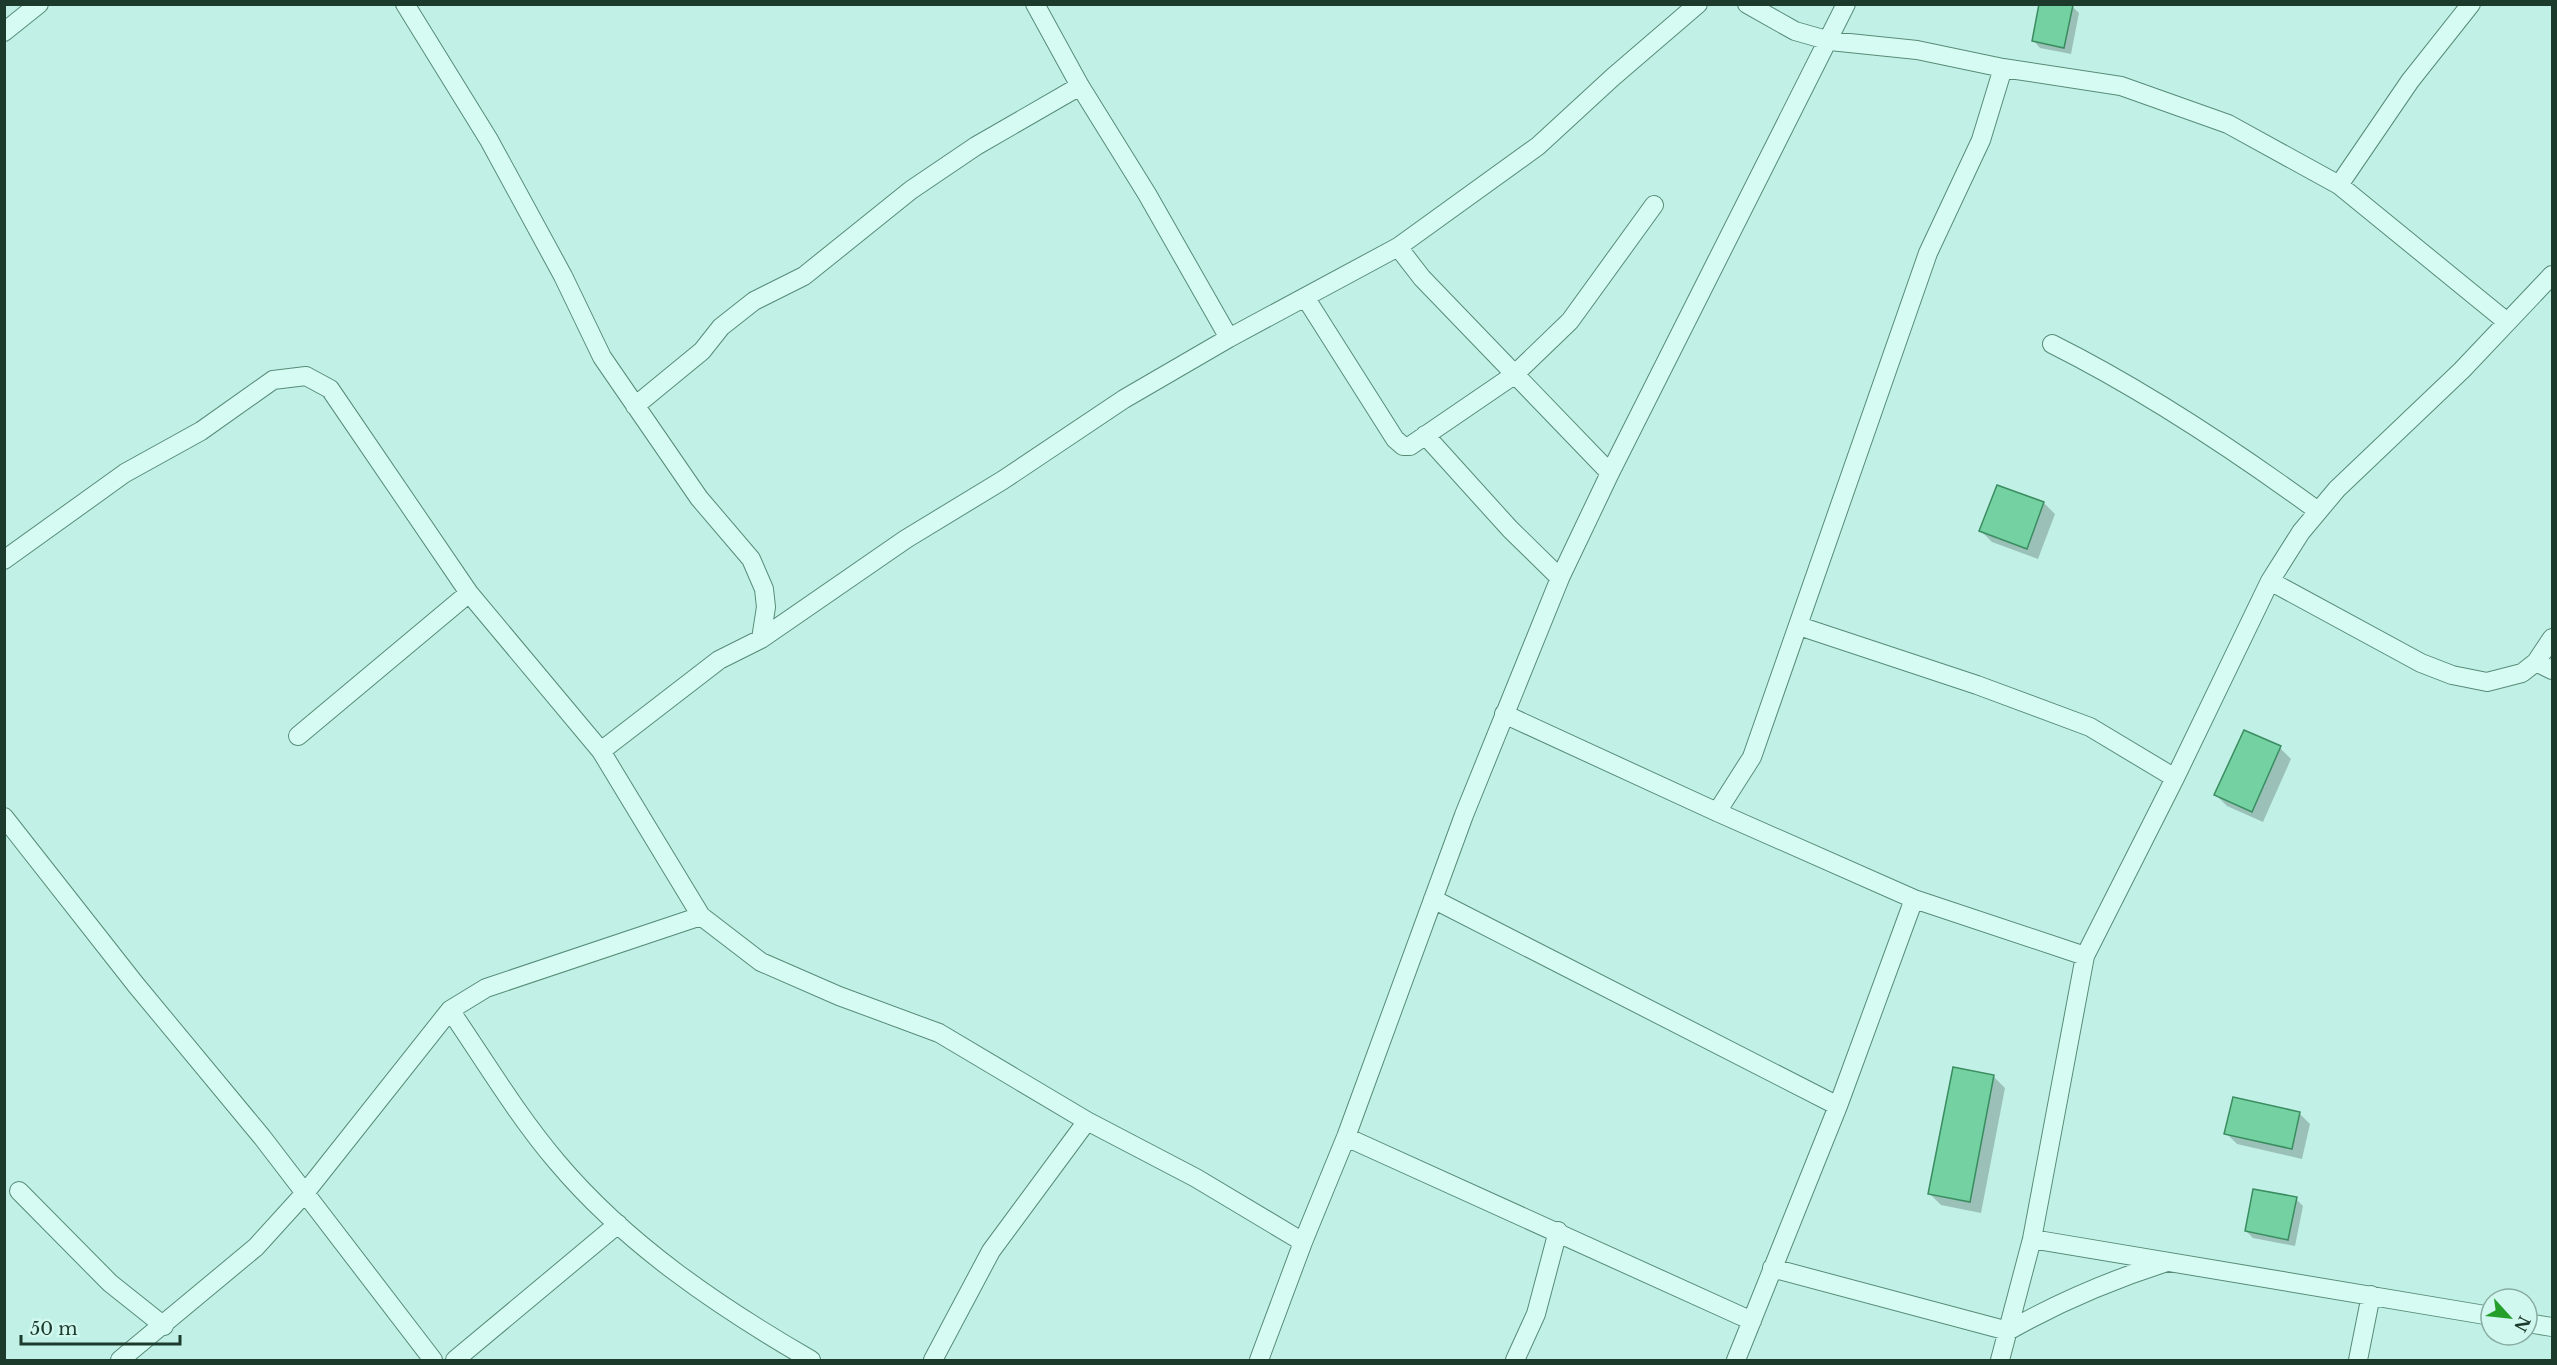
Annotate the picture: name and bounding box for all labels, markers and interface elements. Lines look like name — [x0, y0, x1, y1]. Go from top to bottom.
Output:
north arrow — [2479, 1287, 2539, 1347]
scale bar — [21, 1308, 180, 1346]
text: N — [2510, 1313, 2535, 1335]
text: 50 m — [30, 1318, 78, 1340]

